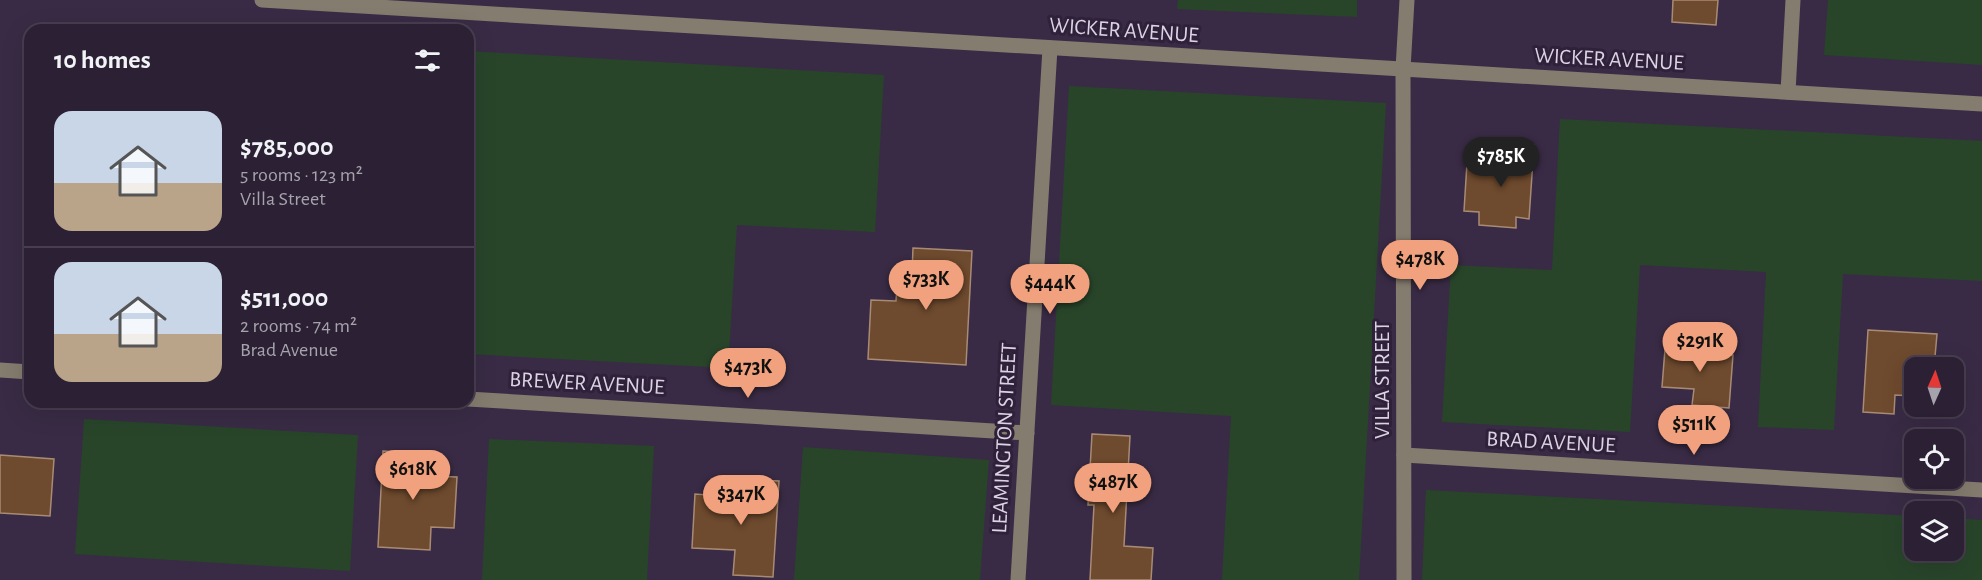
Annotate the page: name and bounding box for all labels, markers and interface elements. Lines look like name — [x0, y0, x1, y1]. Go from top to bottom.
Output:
street label: WICKER AVENUE — [1049, 14, 1200, 46]
icon: filters — [411, 44, 444, 77]
street label: WICKER AVENUE — [1534, 44, 1685, 74]
text: 10 homes — [54, 47, 151, 73]
text: $785,000 — [240, 134, 334, 160]
icon: home — [102, 135, 174, 207]
pin: $785K — [1459, 137, 1543, 188]
text: $785K — [1477, 146, 1525, 166]
text: 5 rooms · 123 m² — [240, 165, 363, 185]
text: Villa Street — [240, 189, 326, 209]
pin: $478K — [1378, 240, 1462, 291]
text: $478K — [1395, 249, 1445, 269]
pin: $733K — [884, 260, 968, 311]
pin: $444K — [1008, 264, 1092, 315]
text: $733K — [903, 269, 949, 289]
text: $444K — [1025, 273, 1075, 293]
text: $511,000 — [240, 285, 328, 311]
icon: home — [102, 286, 174, 358]
text: 2 rooms · 74 m² — [240, 316, 357, 336]
street label: VILLA STREET — [1371, 321, 1393, 439]
pin: $291K — [1658, 322, 1742, 373]
text: $291K — [1677, 331, 1723, 351]
text: Brad Avenue — [240, 340, 338, 360]
street label: LEAMINGTON STREET — [988, 342, 1020, 534]
pin: $473K — [706, 348, 790, 399]
text: $473K — [724, 357, 772, 377]
north arrow — [1904, 357, 1964, 417]
map controls — [1904, 357, 1964, 561]
street label: BREWER AVENUE — [509, 368, 666, 398]
pin: $511K — [1652, 405, 1736, 456]
text: $511K — [1672, 414, 1716, 434]
street label: BRAD AVENUE — [1486, 428, 1616, 456]
button: locate — [1904, 429, 1964, 489]
pin: $618K — [371, 450, 455, 501]
text: $618K — [389, 459, 437, 479]
pin: $487K — [1071, 463, 1155, 514]
text: $487K — [1088, 472, 1138, 492]
pin: $347K — [699, 475, 783, 526]
text: $347K — [717, 484, 765, 504]
button: layers — [1904, 501, 1964, 561]

